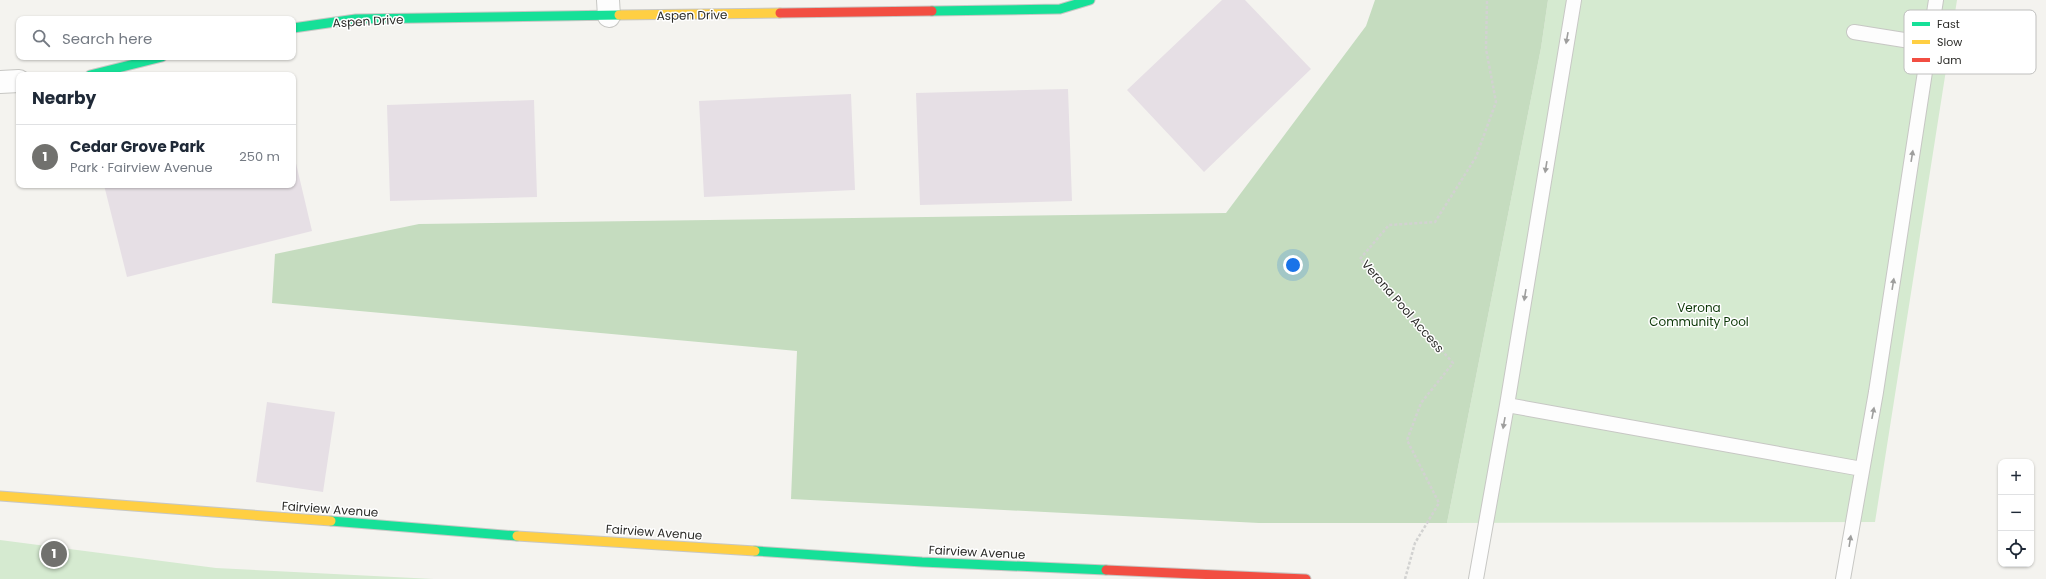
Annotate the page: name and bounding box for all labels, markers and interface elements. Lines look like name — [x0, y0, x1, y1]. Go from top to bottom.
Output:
street label: Aspen Drive — [656, 6, 728, 24]
legend — [1904, 10, 2036, 74]
street label: Aspen Drive — [332, 11, 404, 31]
search box — [16, 16, 296, 60]
text: Fast — [1937, 16, 1960, 32]
icon: search — [30, 27, 52, 49]
text: Search here — [62, 28, 152, 49]
one-way arrow — [1564, 32, 1570, 45]
text: Slow — [1937, 34, 1962, 50]
text: Jam — [1937, 52, 1962, 68]
text: Nearby — [32, 86, 96, 110]
text: Cedar Grove Park — [70, 136, 205, 157]
text: 1 — [43, 147, 47, 166]
text: 250 m — [239, 147, 280, 166]
one-way arrow — [1909, 150, 1915, 162]
text: Park · Fairview Avenue — [70, 158, 212, 177]
one-way arrow — [1543, 161, 1549, 173]
your location — [1283, 255, 1303, 275]
street label: Verona Pool Access — [1358, 256, 1448, 356]
one-way arrow — [1890, 278, 1896, 290]
one-way arrow — [1522, 289, 1528, 301]
park label: Verona Community Pool — [1649, 299, 1749, 330]
one-way arrow — [1870, 406, 1876, 419]
one-way arrow — [1501, 417, 1507, 429]
map controls — [1998, 459, 2034, 567]
button: + — [1998, 459, 2034, 495]
button: − — [1998, 495, 2034, 531]
street label: Fairview Avenue — [281, 497, 379, 521]
street label: Fairview Avenue — [605, 520, 703, 544]
button: locate — [1998, 531, 2034, 567]
one-way arrow — [1847, 534, 1853, 547]
pin: 1 — [41, 539, 67, 569]
street label: Fairview Avenue — [928, 541, 1026, 563]

